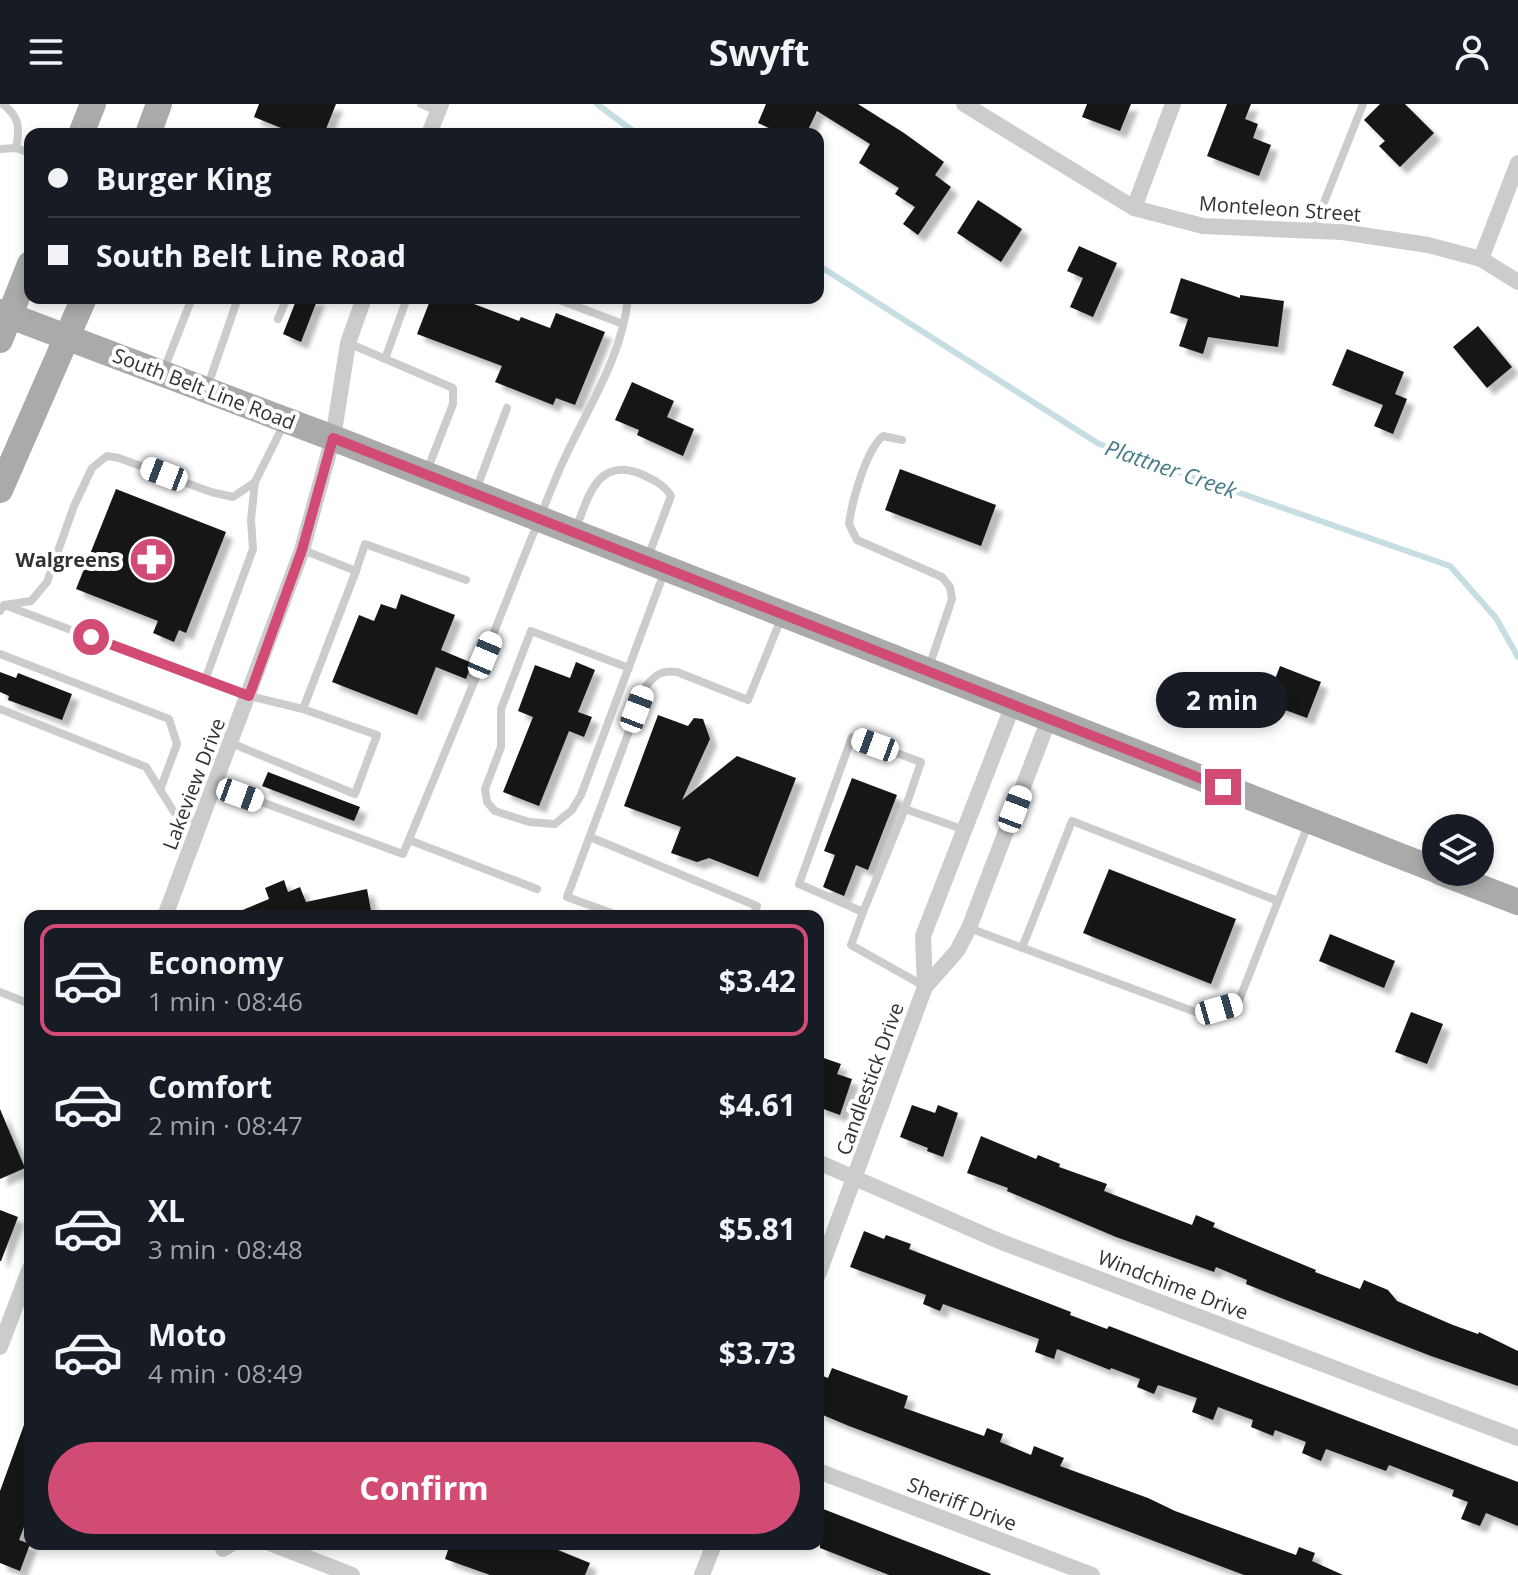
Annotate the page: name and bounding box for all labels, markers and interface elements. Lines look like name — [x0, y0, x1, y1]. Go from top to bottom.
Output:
text: Swyft — [709, 28, 809, 77]
icon: menu — [24, 30, 68, 74]
icon: person — [1450, 30, 1494, 74]
text: Burger King — [96, 158, 271, 199]
street label: Monteleon Street — [1198, 189, 1362, 228]
text: South Belt Line Road — [96, 235, 406, 276]
street label: South Belt Line Road — [109, 341, 299, 436]
water label: Plattner Creek — [1102, 432, 1242, 505]
car — [137, 454, 191, 494]
pharmacy icon: Walgreens — [127, 536, 175, 584]
place label: Walgreens — [15, 546, 120, 573]
route start — [73, 619, 109, 655]
car — [465, 628, 505, 682]
callout: 2 min — [1157, 671, 1289, 727]
car — [617, 682, 657, 736]
text: 2 min — [1186, 682, 1258, 718]
street label: Lakeview Drive — [156, 714, 231, 854]
car — [848, 726, 902, 764]
route end — [1205, 769, 1241, 805]
car — [213, 776, 267, 814]
car — [995, 782, 1035, 836]
map controls — [1422, 814, 1494, 886]
button: layers — [1422, 814, 1494, 886]
text: Economy — [148, 942, 284, 983]
icon: car — [52, 944, 124, 1016]
text: $3.42 — [719, 960, 796, 1001]
text: 1 min · 08:46 — [148, 983, 303, 1019]
car — [1193, 991, 1245, 1027]
street label: Candlestick Drive — [829, 999, 910, 1159]
text: Comfort — [148, 1066, 272, 1107]
icon: car — [52, 1068, 124, 1140]
text: $4.61 — [719, 1084, 796, 1125]
text: 2 min · 08:47 — [148, 1107, 303, 1143]
text: XL — [148, 1190, 185, 1231]
icon: car — [52, 1192, 124, 1264]
text: $5.81 — [719, 1208, 796, 1249]
text: 3 min · 08:48 — [148, 1231, 303, 1267]
street label: Windchime Drive — [1094, 1243, 1252, 1326]
text: Moto — [148, 1314, 226, 1355]
icon: car — [52, 1316, 124, 1388]
text: $3.73 — [719, 1332, 796, 1373]
text: 4 min · 08:49 — [148, 1355, 303, 1391]
button: Confirm — [48, 1442, 800, 1534]
street label: Sheriff Drive — [904, 1470, 1021, 1537]

